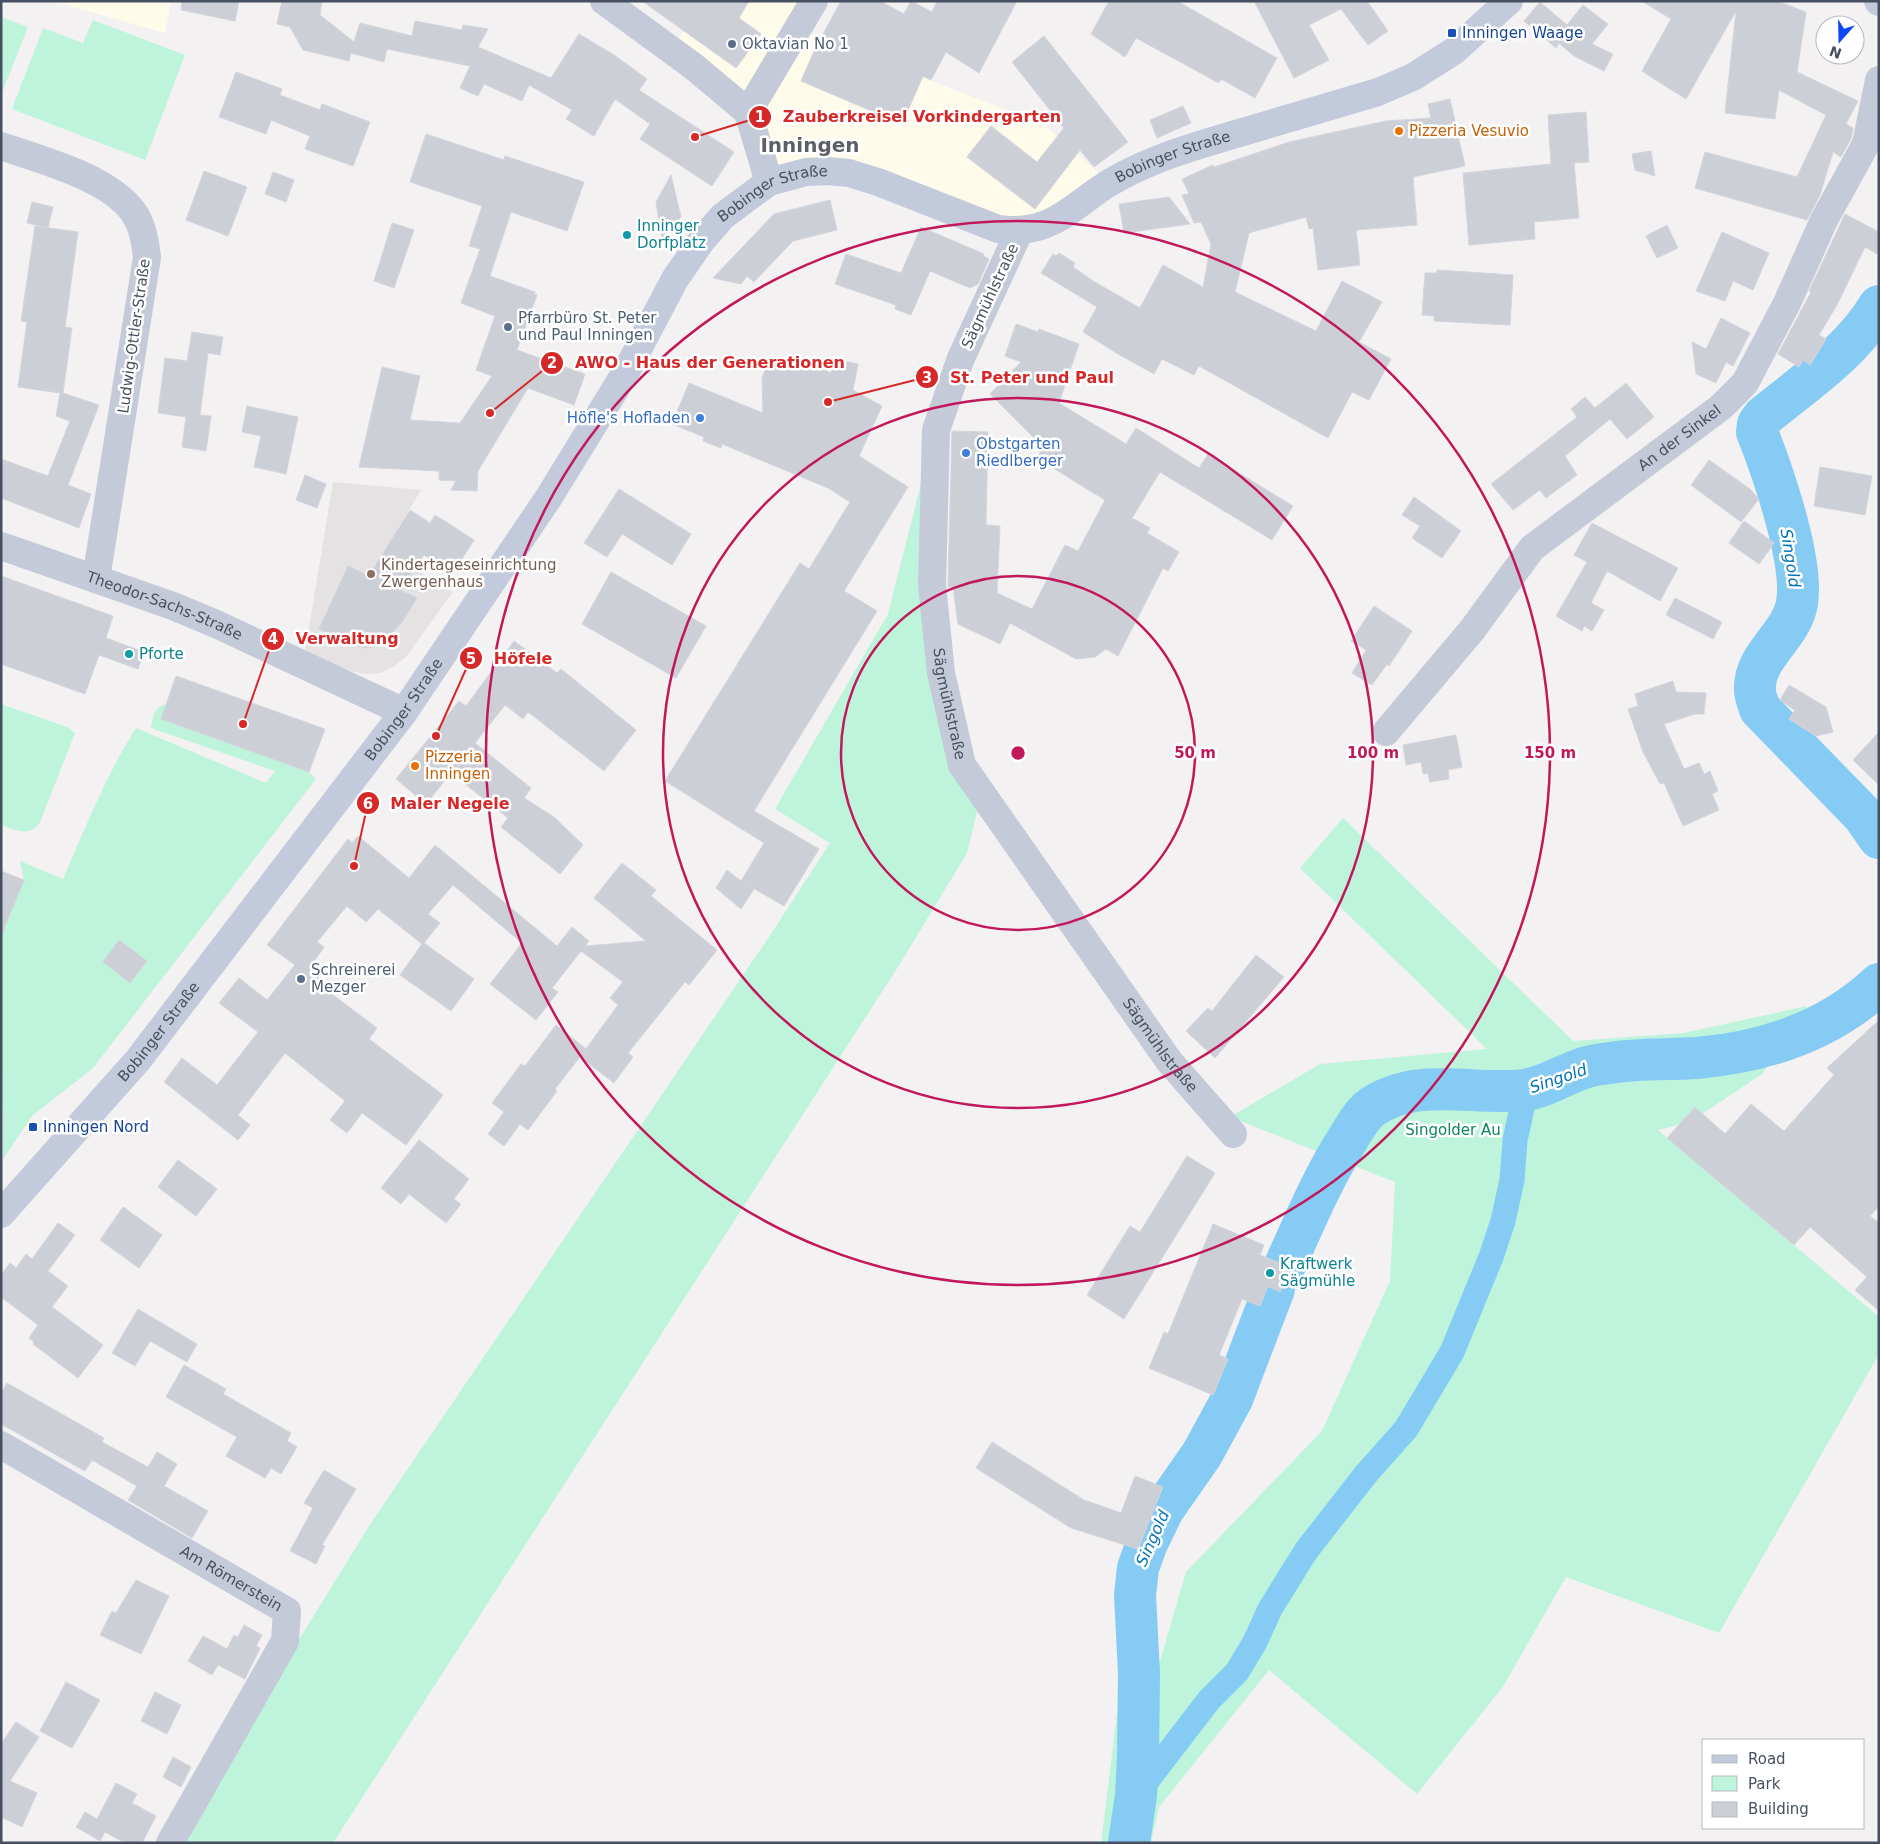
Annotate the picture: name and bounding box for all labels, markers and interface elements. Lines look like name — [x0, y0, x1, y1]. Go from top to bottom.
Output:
north arrow — [1815, 15, 1865, 65]
place label: Inningen Waage — [1462, 24, 1583, 42]
marker: Inningen Waage — [1446, 27, 1458, 39]
place label: Oktavian No 1 — [742, 35, 849, 53]
marker: Oktavian No 1 — [726, 38, 738, 50]
text: N — [1827, 43, 1844, 62]
callout: Zauberkreisel Vorkindergarten — [748, 101, 1071, 132]
text: Zauberkreisel Vorkindergarten — [783, 107, 1061, 126]
text: 1 — [755, 108, 765, 126]
place label: Pizzeria Vesuvio — [1409, 122, 1529, 140]
marker: Pizzeria Vesuvio — [1393, 125, 1405, 137]
street label: Bobinger Straße — [1112, 127, 1232, 187]
district label: Inningen — [760, 133, 860, 157]
street label: Bobinger Straße — [714, 162, 828, 226]
place label: Inninger Dorfplatz — [637, 217, 706, 252]
marker: Inninger Dorfplatz — [621, 229, 633, 241]
street label: Sägmühlstraße — [958, 241, 1022, 351]
street label: Ludwig-Ottler-Straße — [114, 258, 154, 414]
place label: Pfarrbüro St. Peter und Paul Inningen — [518, 309, 657, 344]
marker: Pfarrbüro St. Peter und Paul Inningen — [502, 321, 514, 333]
callout: AWO - Haus der Generationen — [540, 347, 854, 378]
text: AWO - Haus der Generationen — [575, 353, 845, 372]
text: 2 — [547, 354, 557, 372]
callout: St. Peter und Paul — [915, 362, 1124, 393]
text: St. Peter und Paul — [950, 368, 1114, 387]
text: 3 — [922, 369, 932, 387]
street label: An der Sinkel — [1634, 401, 1725, 475]
place label: Höfle's Hofladen — [567, 409, 690, 427]
marker: Höfle's Hofladen — [694, 412, 706, 424]
place label: Obstgarten Riedlberger — [976, 435, 1064, 470]
marker: Obstgarten Riedlberger — [960, 447, 972, 459]
water label: Singold — [1776, 527, 1805, 590]
place label: Kindertageseinrichtung Zwergenhaus — [381, 556, 556, 591]
street label: Theodor-Sachs-Straße — [83, 567, 245, 644]
marker: Kindertageseinrichtung Zwergenhaus — [365, 568, 377, 580]
callout: Verwaltung — [261, 623, 409, 654]
text: Verwaltung — [295, 629, 399, 648]
text: 4 — [268, 630, 278, 648]
callout: Höfele — [458, 643, 562, 674]
place label: Pforte — [139, 645, 184, 663]
street label: Sägmühlstraße — [929, 647, 969, 761]
marker: Pforte — [123, 648, 135, 660]
text: Höfele — [494, 649, 552, 668]
text: 5 — [466, 650, 476, 668]
street label: Bobinger Straße — [361, 655, 447, 764]
centre of rings — [1009, 744, 1027, 762]
text: 50 m — [1174, 744, 1216, 762]
text: 100 m — [1347, 744, 1399, 762]
text: 150 m — [1524, 744, 1576, 762]
place label: Pizzeria Inningen — [425, 748, 490, 783]
marker: Pizzeria Inningen — [409, 760, 421, 772]
callout: Maler Negele — [355, 788, 520, 819]
text: Maler Negele — [390, 794, 510, 813]
text: 6 — [363, 795, 373, 813]
place label: Schreinerei Mezger — [311, 961, 395, 996]
marker: Schreinerei Mezger — [295, 973, 307, 985]
street label: Bobinger Straße — [114, 978, 203, 1085]
street label: Sägmühlstraße — [1119, 994, 1201, 1096]
water label: Singold — [1527, 1060, 1590, 1097]
place label: Inningen Nord — [43, 1118, 149, 1136]
marker: Inningen Nord — [27, 1121, 39, 1133]
park label: Singolder Au — [1405, 1121, 1501, 1139]
place label: Kraftwerk Sägmühle — [1280, 1255, 1355, 1290]
marker: Kraftwerk Sägmühle — [1264, 1267, 1276, 1279]
water label: Singold — [1132, 1506, 1174, 1569]
street label: Am Römerstein — [177, 1542, 285, 1615]
legend — [1702, 1739, 1865, 1829]
text: Road — [1748, 1750, 1786, 1768]
text: Park — [1748, 1775, 1781, 1793]
text: Building — [1748, 1800, 1809, 1818]

